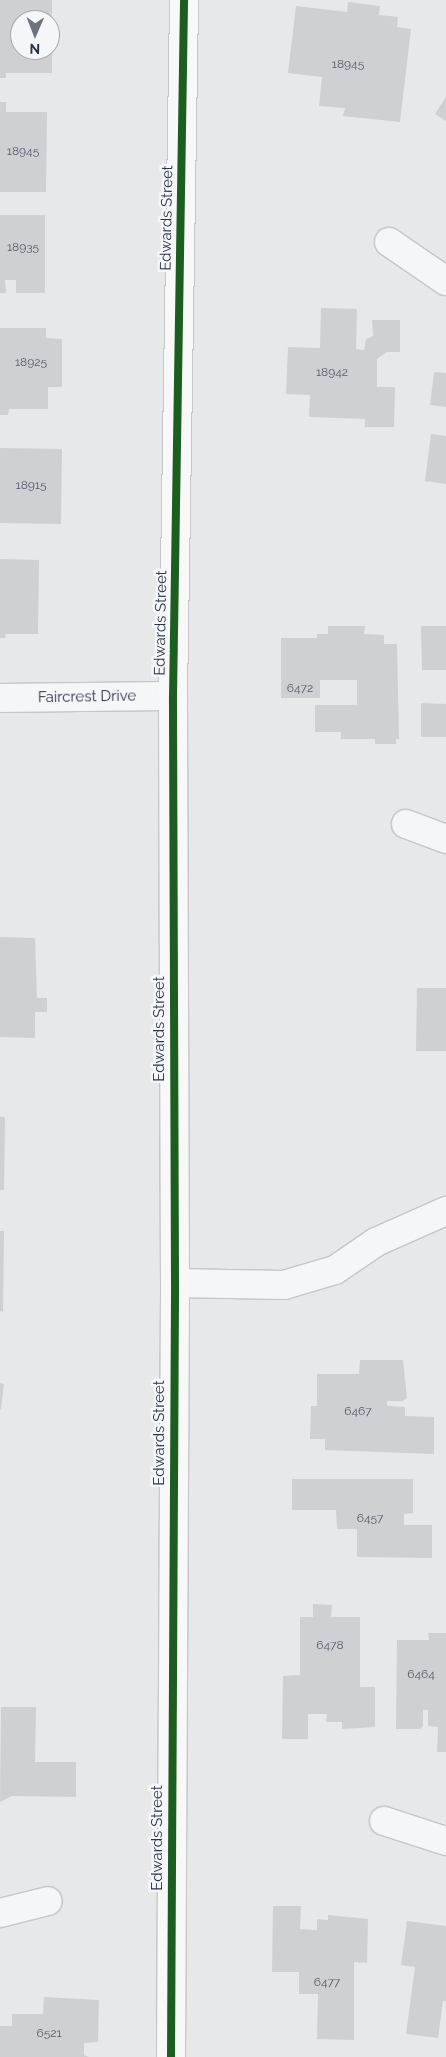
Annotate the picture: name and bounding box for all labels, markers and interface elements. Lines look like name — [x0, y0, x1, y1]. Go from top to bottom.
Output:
north arrow — [10, 10, 60, 60]
text: N — [29, 41, 40, 57]
house number: 18945 — [332, 58, 364, 72]
house number: 18945 — [7, 145, 39, 159]
street label: Edwards Street — [157, 165, 177, 271]
house number: 18935 — [7, 241, 39, 255]
house number: 18925 — [15, 356, 47, 370]
house number: 18942 — [316, 366, 348, 380]
house number: 18915 — [16, 479, 46, 493]
street label: Edwards Street — [151, 570, 171, 676]
house number: 6472 — [287, 682, 313, 696]
street label: Faircrest Drive — [38, 687, 136, 707]
street label: Edwards Street — [151, 976, 169, 1082]
street label: Edwards Street — [151, 1380, 169, 1486]
house number: 6467 — [344, 1405, 372, 1419]
house number: 6457 — [357, 1512, 383, 1526]
house number: 6478 — [316, 1639, 344, 1653]
house number: 6464 — [407, 1668, 435, 1682]
street label: Edwards Street — [149, 1785, 167, 1891]
house number: 6477 — [314, 1976, 340, 1990]
house number: 6521 — [36, 2027, 62, 2041]

